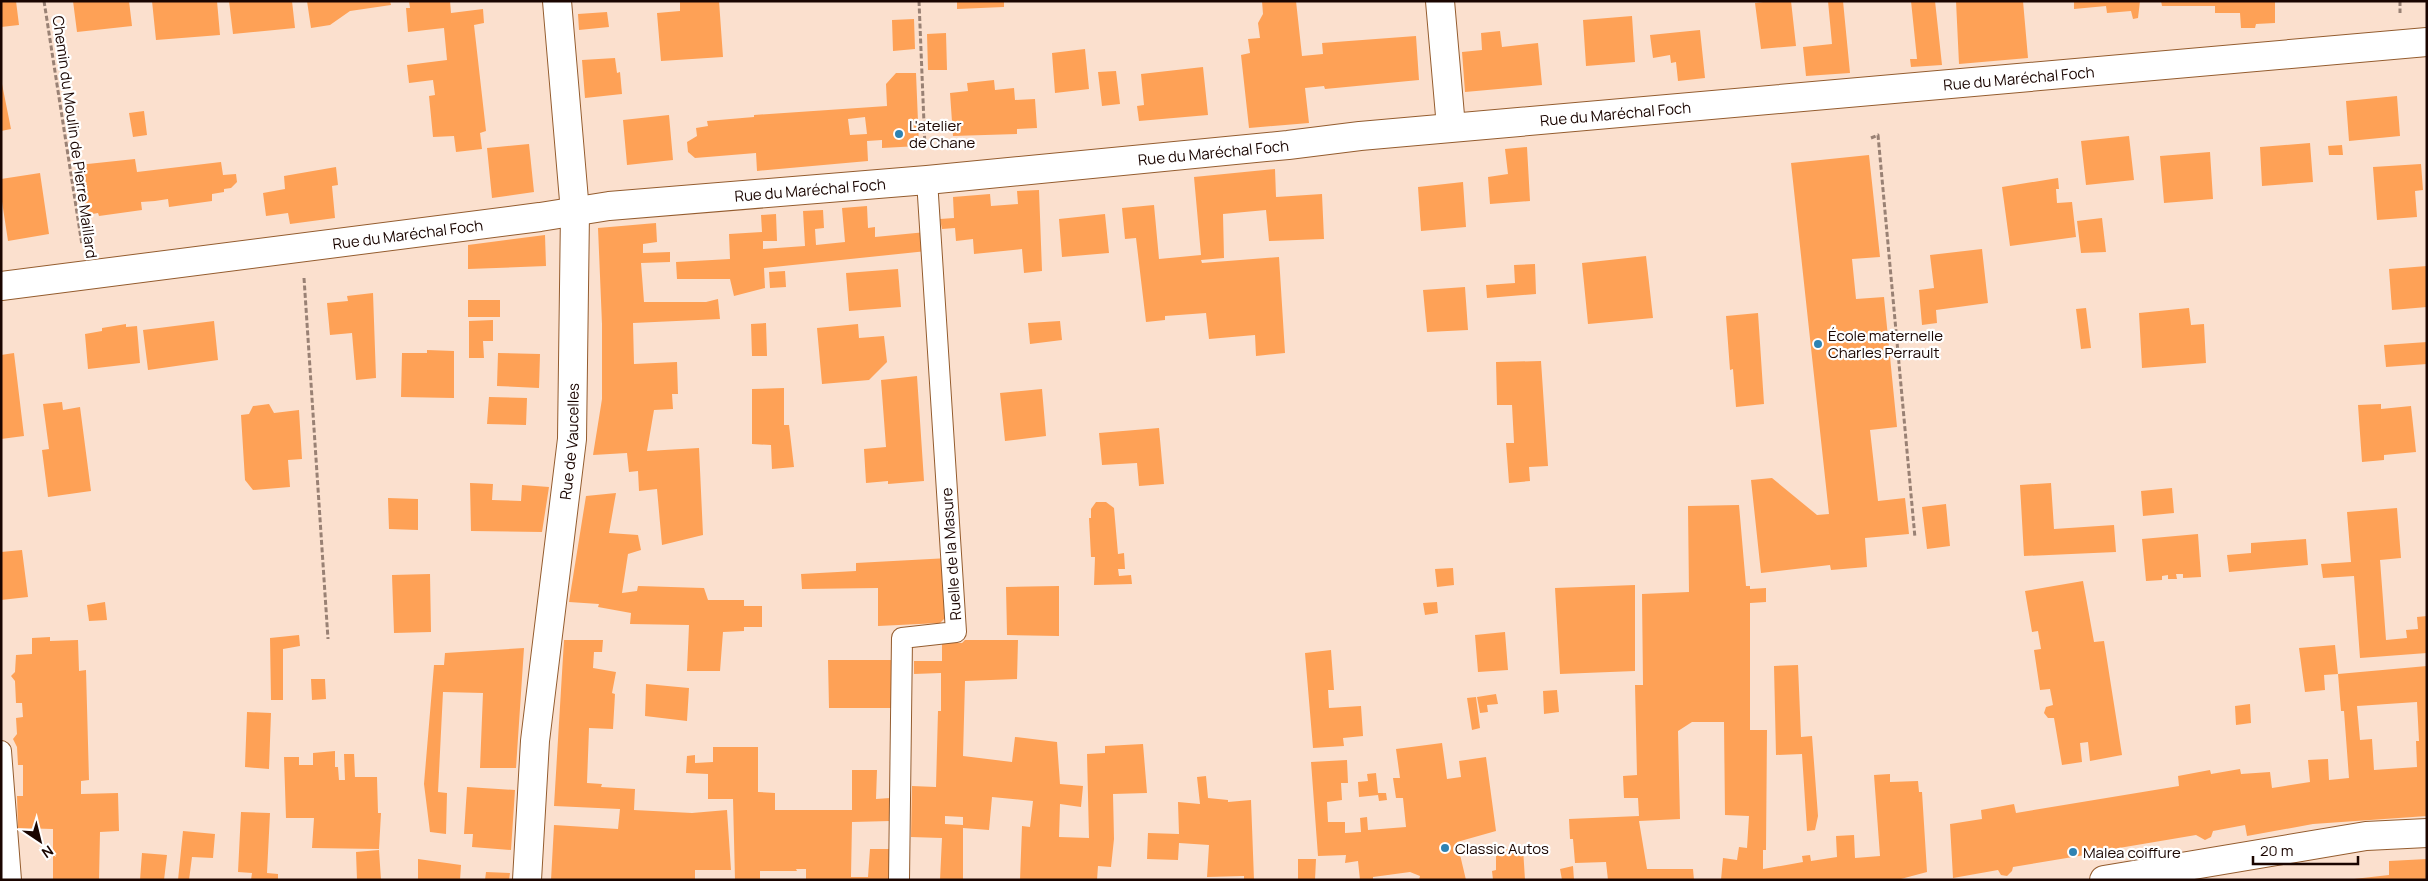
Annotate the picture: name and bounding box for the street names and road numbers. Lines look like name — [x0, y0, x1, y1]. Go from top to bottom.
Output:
street label: Chemin du Moulin de Pierre Maillard — [48, 14, 102, 260]
street label: Rue du Maréchal Foch — [1942, 61, 2095, 95]
street label: Rue du Maréchal Foch — [1539, 96, 1692, 131]
street label: Rue du Maréchal Foch — [1137, 134, 1290, 170]
street label: Rue du Maréchal Foch — [734, 173, 887, 206]
street label: Rue du Maréchal Foch — [331, 214, 484, 254]
street label: Rue de Vaucelles — [554, 383, 583, 501]
street label: Ruelle de la Masure — [936, 487, 966, 621]

